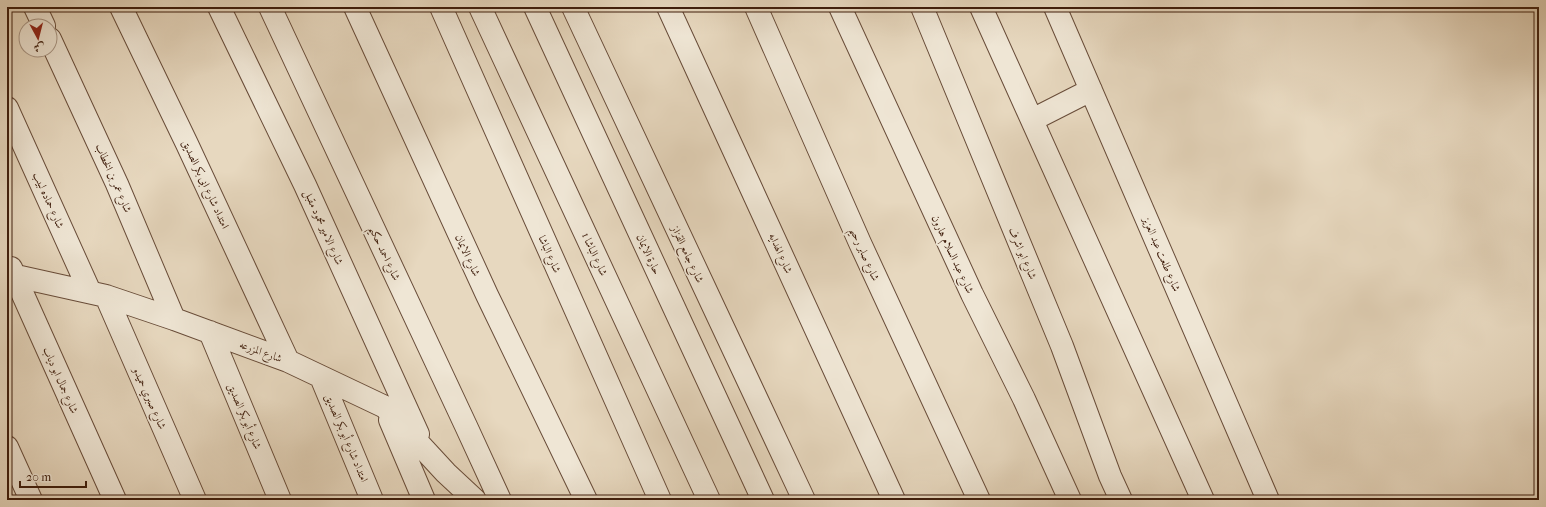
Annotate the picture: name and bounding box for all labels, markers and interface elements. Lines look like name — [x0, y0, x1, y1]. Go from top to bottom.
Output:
north arrow — [18, 18, 58, 58]
text: ش — [33, 40, 45, 55]
street label: امتداد شارع ابى بكر الصديق — [177, 138, 232, 232]
street label: شارع عمر بن الخطاب — [90, 142, 135, 216]
street label: شارع حماده لبيب — [28, 170, 67, 232]
street label: شارع الامير محمود مقبل — [298, 188, 346, 268]
street label: شارع عبد السلام هارون — [926, 213, 976, 297]
street label: شارع طلعت عبد العزيز — [1137, 214, 1183, 295]
street label: شارع جامع القزاز — [665, 223, 706, 286]
street label: شارع احمد حكيم — [363, 224, 403, 284]
street label: شارع ابو اشرف — [1003, 225, 1039, 282]
street label: شارع صابر رحيم — [843, 226, 882, 285]
street label: شارع الباشا 1 — [576, 231, 610, 279]
street label: شارع الهدايه — [763, 231, 795, 277]
street label: شارع الايمان — [450, 232, 483, 279]
street label: حارة الايمان — [634, 232, 664, 277]
street label: شارع الباشا — [533, 233, 564, 276]
street label: شارع المزرعه — [237, 338, 284, 368]
street label: شارع جمال ابو دياب — [37, 345, 81, 417]
street label: شارع صبري حميدو — [127, 364, 169, 432]
street label: شارع أبو بكر الصديق — [222, 381, 266, 452]
street label: امتداد شارع أبو بكر الصديق — [319, 391, 373, 485]
scale bar — [20, 463, 86, 489]
text: 20 m — [26, 470, 51, 484]

